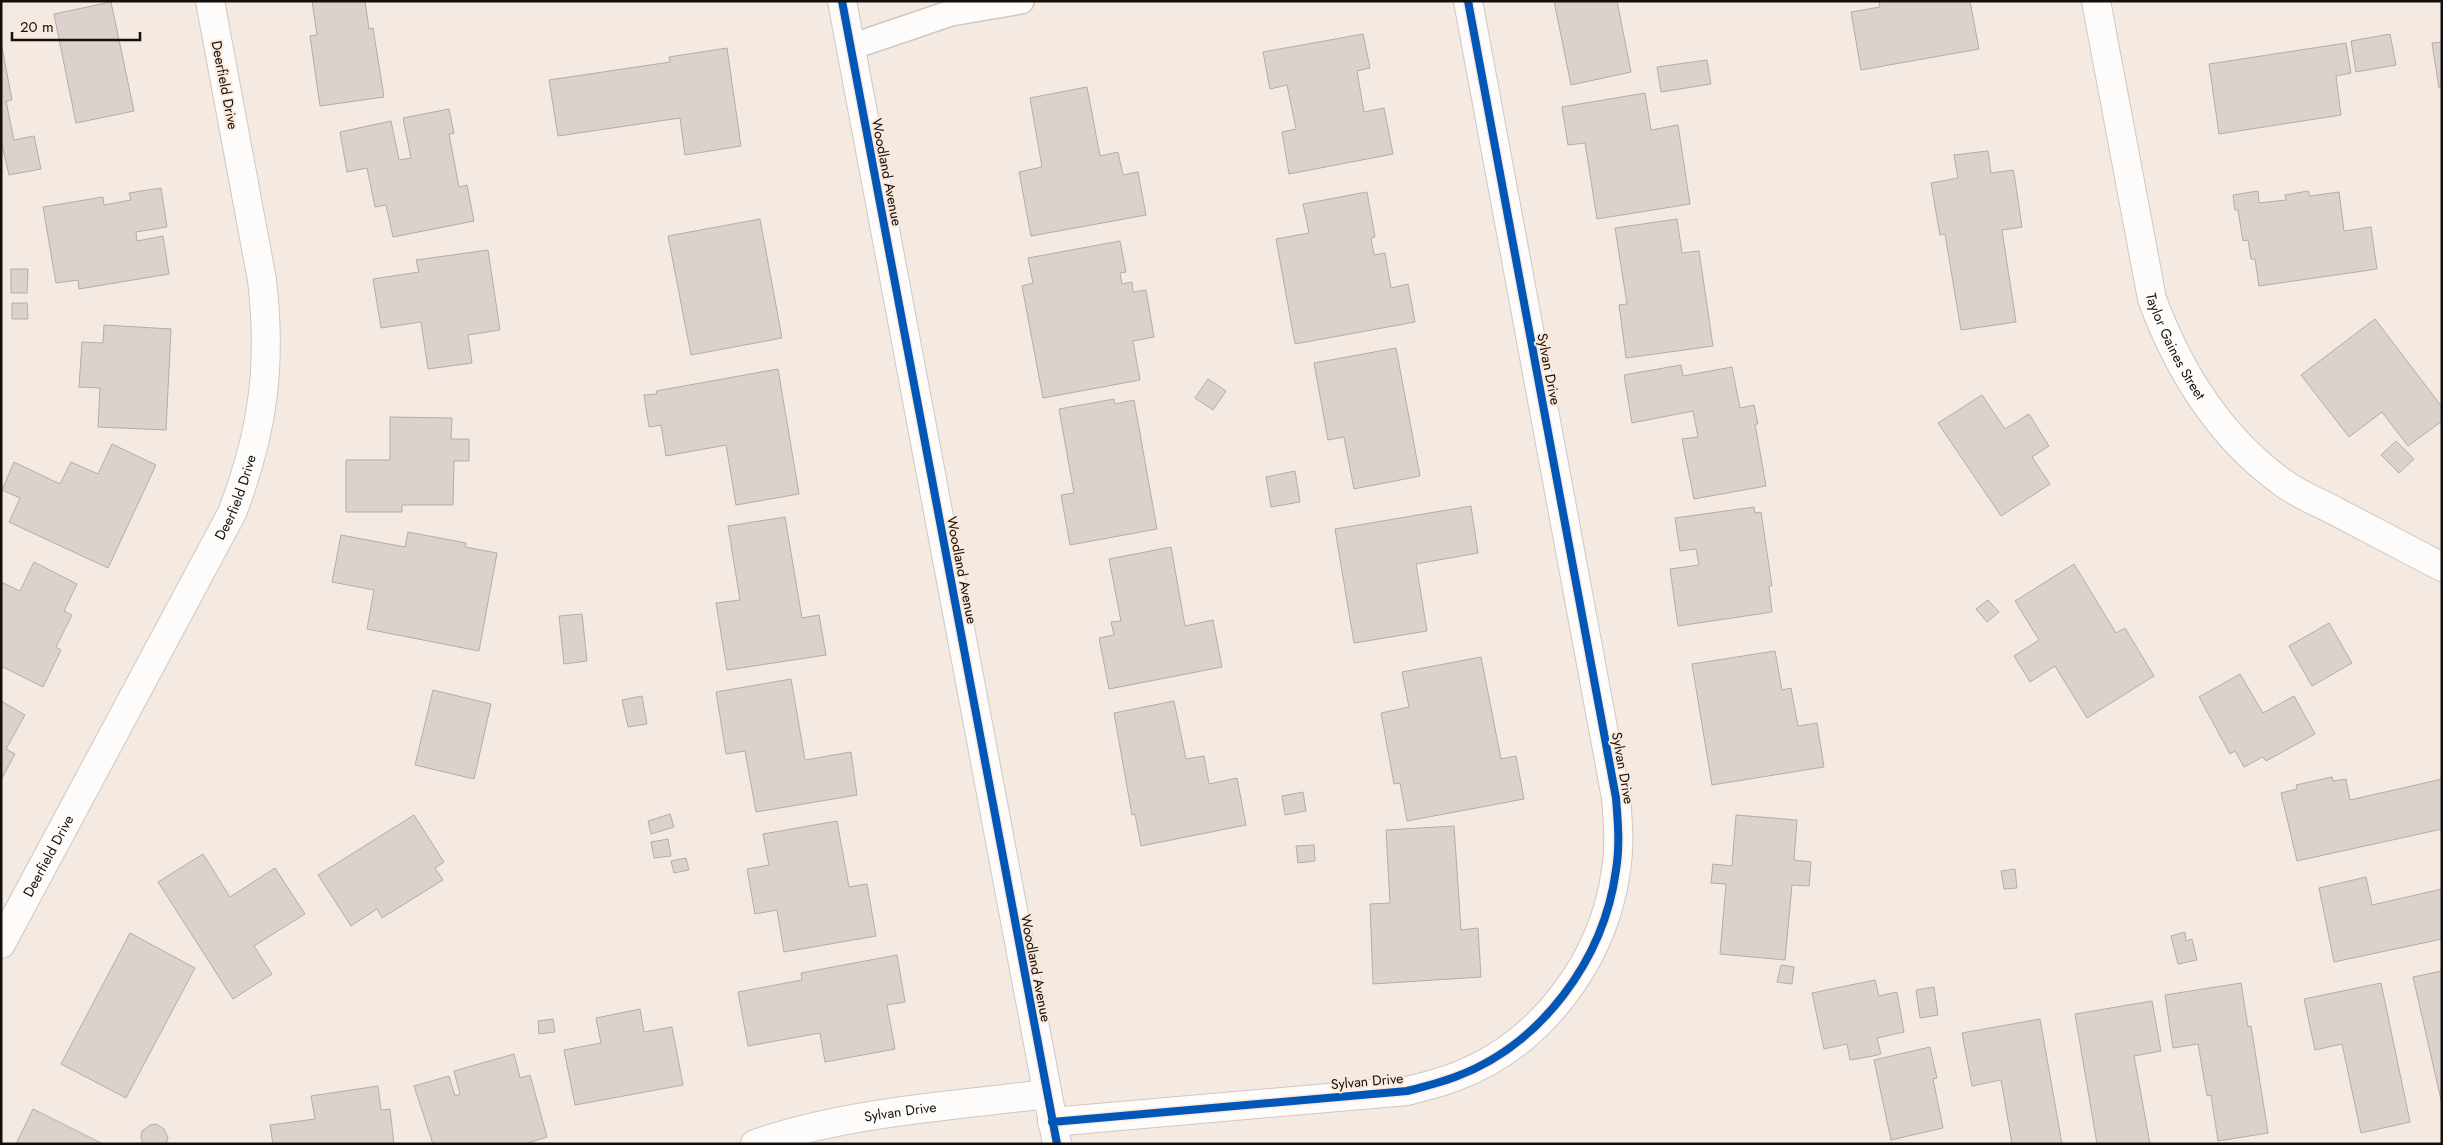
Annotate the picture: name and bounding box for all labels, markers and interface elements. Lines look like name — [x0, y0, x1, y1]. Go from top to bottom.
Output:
scale bar — [12, 10, 140, 42]
text: 20 m — [20, 16, 54, 38]
street label: Deerfield Drive — [207, 39, 243, 131]
street label: Woodland Avenue — [867, 117, 907, 227]
street label: Taylor Gaines Street — [2141, 292, 2211, 404]
street label: Sylvan Drive — [1532, 331, 1566, 407]
street label: Deerfield Drive — [209, 452, 261, 543]
street label: Woodland Avenue — [942, 515, 982, 625]
street label: Sylvan Drive — [1607, 731, 1639, 805]
street label: Deerfield Drive — [18, 811, 78, 900]
street label: Woodland Avenue — [1016, 913, 1056, 1023]
street label: Sylvan Drive — [1330, 1068, 1404, 1094]
street label: Sylvan Drive — [863, 1097, 937, 1127]

